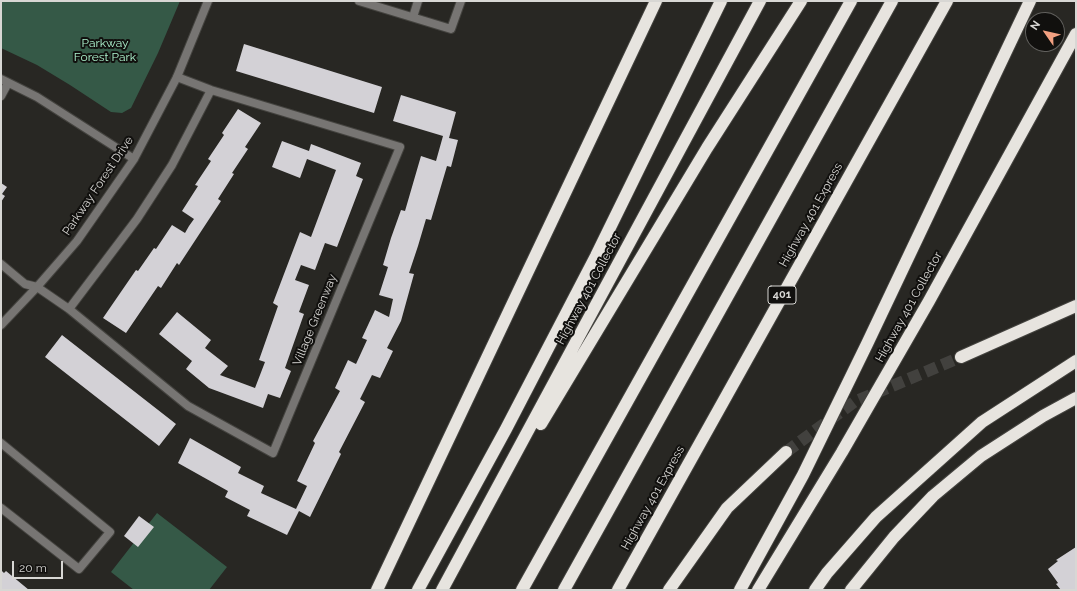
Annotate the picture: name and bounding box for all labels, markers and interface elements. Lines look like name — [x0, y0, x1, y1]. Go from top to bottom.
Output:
north arrow — [1025, 12, 1065, 52]
text: N — [1028, 18, 1043, 33]
park label: Parkway Forest Park — [74, 36, 136, 64]
street label: Parkway Forest Drive — [59, 134, 137, 238]
street label: Highway 401 Express — [776, 160, 846, 270]
street label: Highway 401 Collector — [554, 231, 624, 347]
street label: Highway 401 Collector — [873, 249, 945, 365]
street label: Village Greenway — [290, 272, 340, 368]
road number: 401 — [768, 286, 796, 304]
street label: Highway 401 Express — [618, 443, 688, 553]
scale bar — [14, 553, 65, 579]
text: 20 m — [19, 561, 47, 575]

